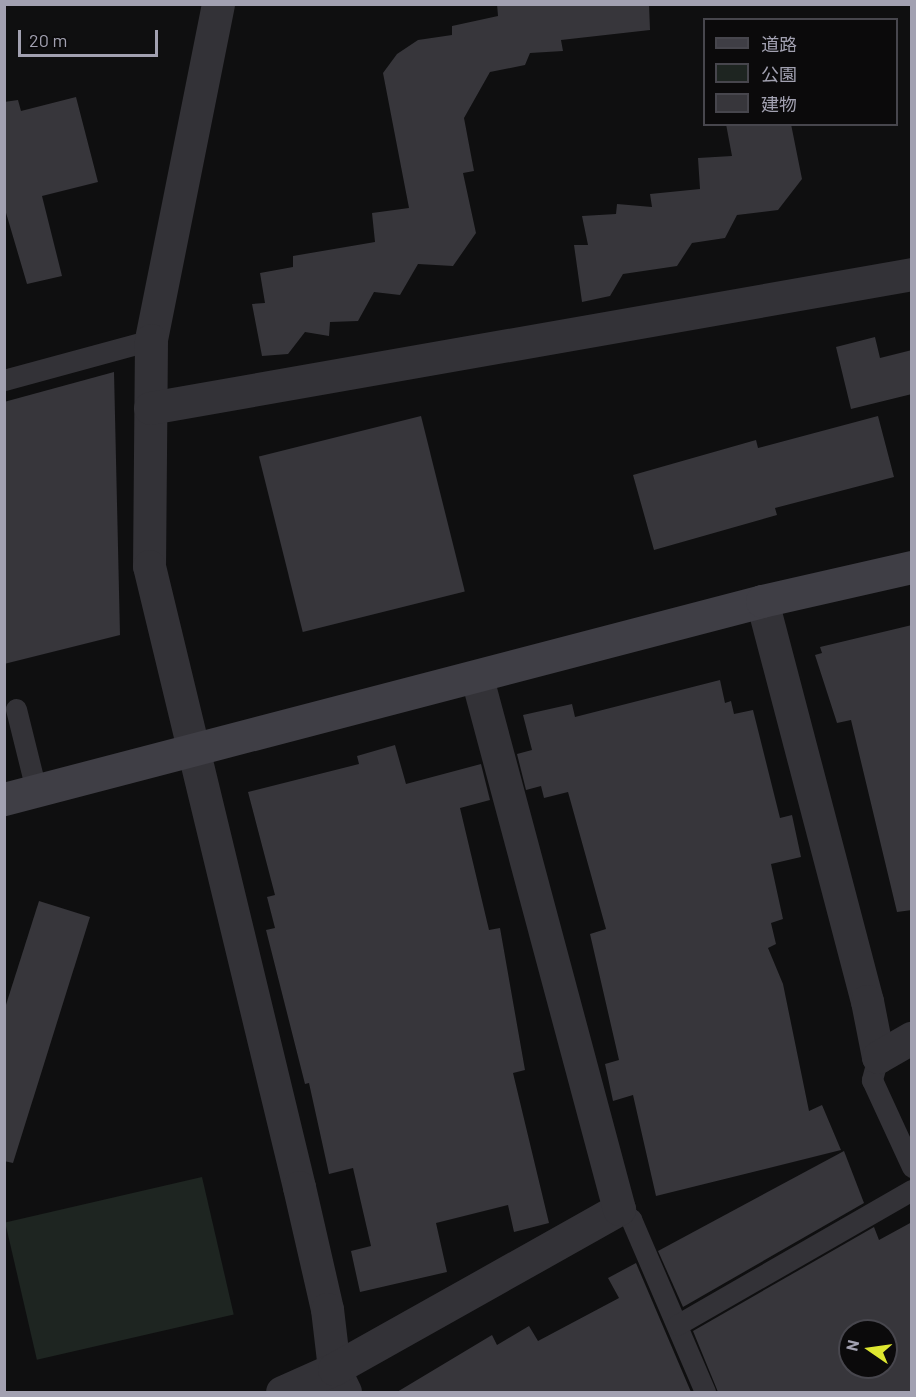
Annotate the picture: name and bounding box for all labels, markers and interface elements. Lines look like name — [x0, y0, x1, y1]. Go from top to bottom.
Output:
scale bar — [21, 18, 160, 56]
legend — [703, 18, 898, 126]
text: 20 m — [29, 29, 67, 51]
text: 道路 — [761, 33, 797, 55]
text: 公園 — [761, 63, 797, 85]
text: 建物 — [761, 93, 797, 115]
north arrow — [838, 1319, 898, 1379]
text: N — [841, 1338, 862, 1353]

